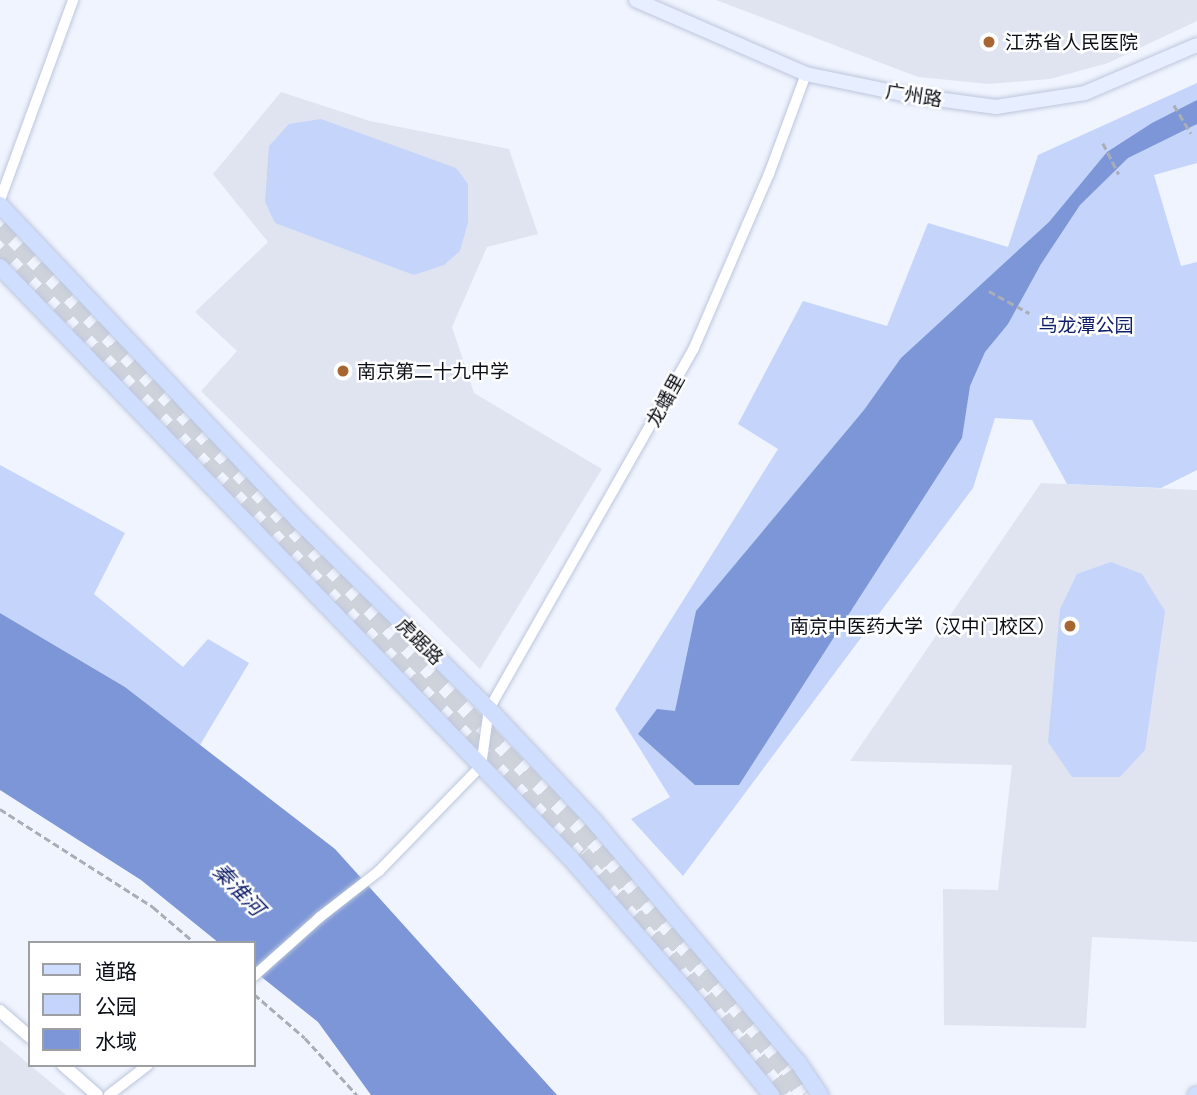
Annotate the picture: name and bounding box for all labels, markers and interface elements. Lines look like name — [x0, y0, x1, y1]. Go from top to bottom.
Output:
place label: 江苏省人民医院 — [1005, 31, 1138, 53]
marker: 江苏省人民医院 — [979, 32, 999, 52]
street label: 广州路 — [884, 79, 944, 111]
park label: 乌龙潭公园 — [1039, 314, 1133, 336]
place label: 南京第二十九中学 — [357, 360, 509, 382]
marker: 南京第二十九中学 — [335, 363, 351, 379]
street label: 龙蟠里 — [641, 370, 689, 430]
street label: 虎踞路 — [392, 613, 448, 669]
place label: 南京中医药大学（汉中门校区） — [790, 615, 1056, 637]
marker: 南京中医药大学（汉中门校区） — [1062, 618, 1078, 634]
water label: 秦淮河 — [208, 858, 270, 920]
legend — [28, 941, 256, 1067]
text: 道路 — [95, 958, 137, 983]
text: 公园 — [95, 993, 137, 1018]
text: 水域 — [95, 1028, 137, 1053]

